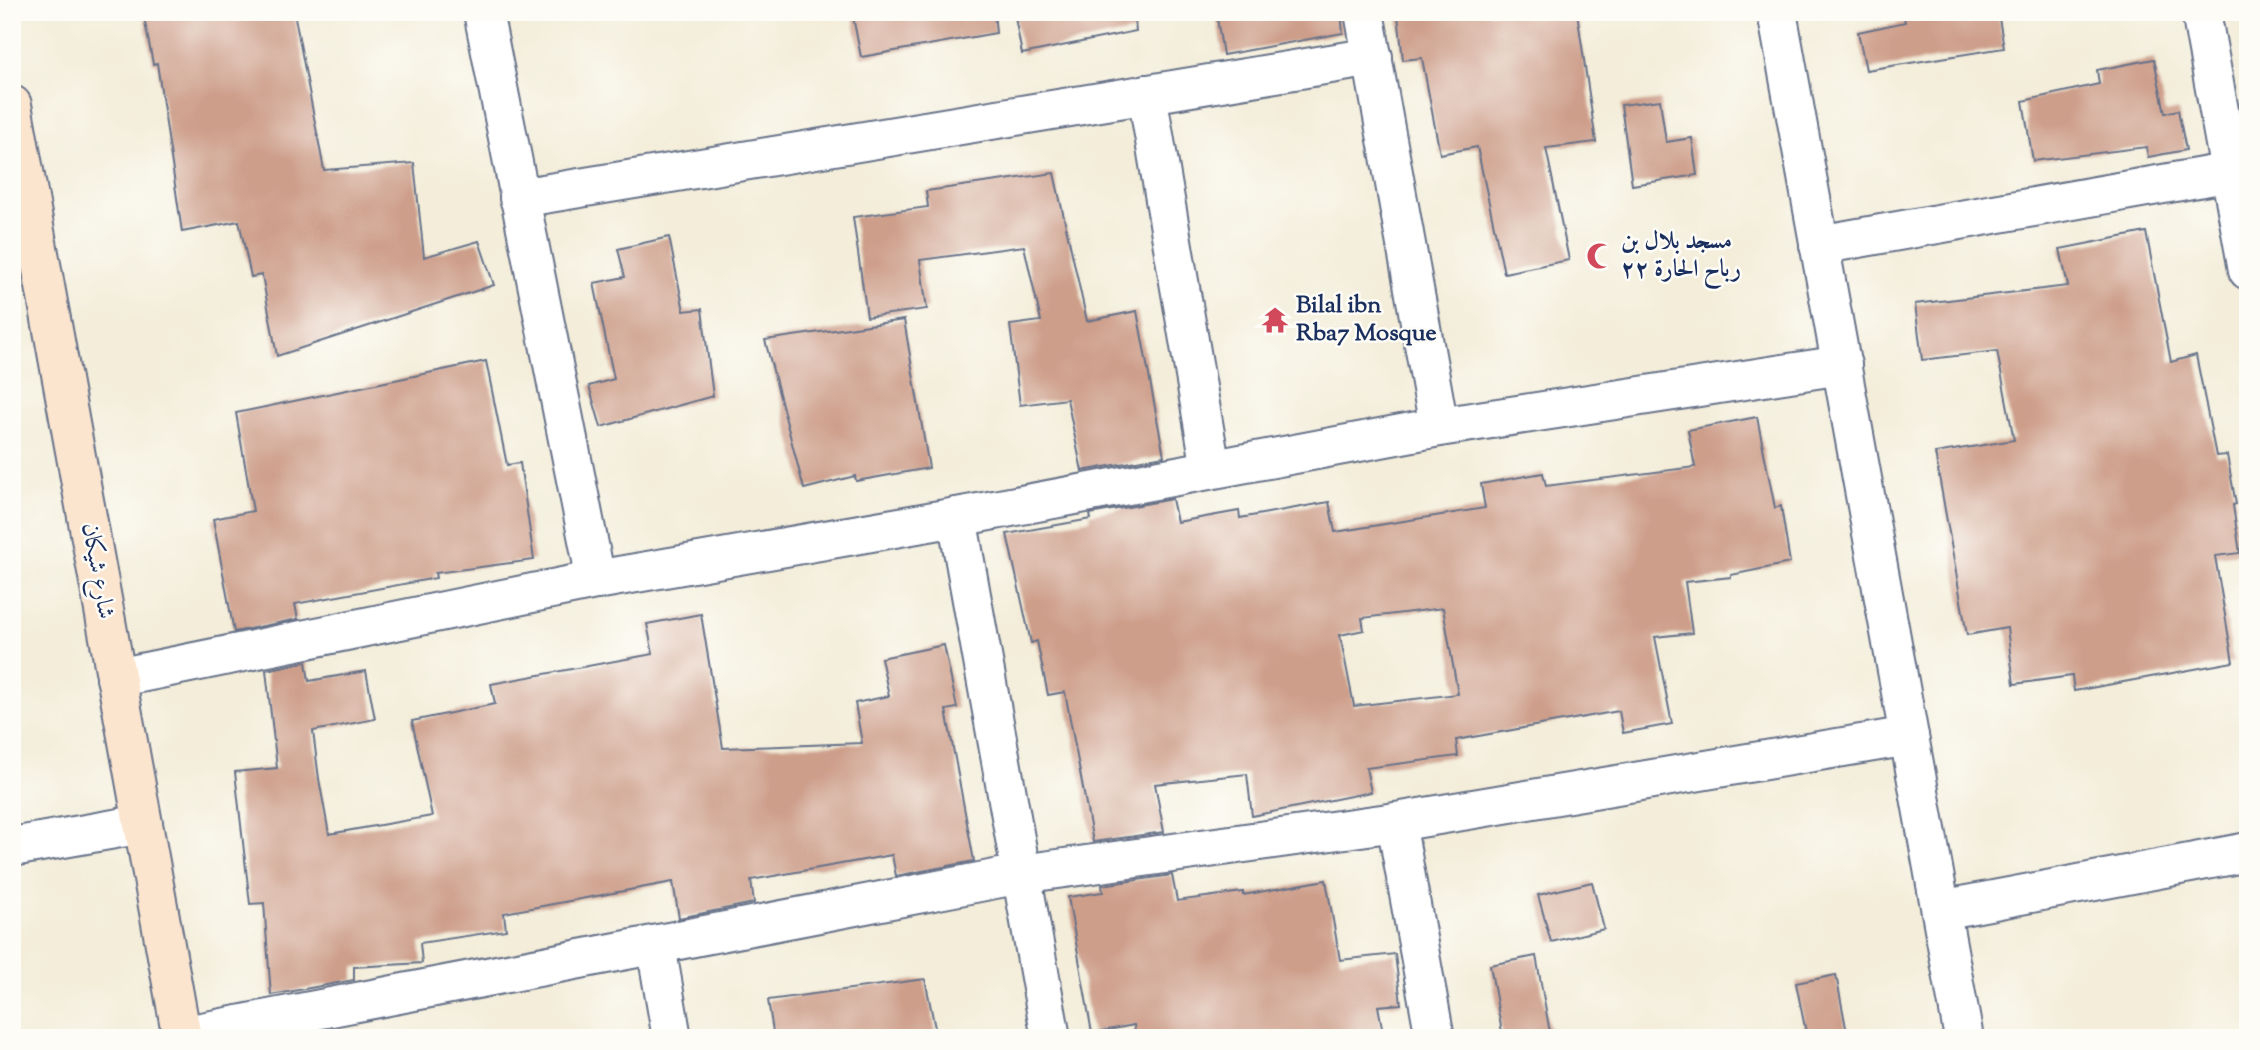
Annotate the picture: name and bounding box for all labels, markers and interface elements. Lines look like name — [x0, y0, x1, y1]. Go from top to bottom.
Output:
place label: مسجد بلال بن رباح الحارة ٢٢ — [1621, 225, 1742, 290]
mosque icon: مسجد بلال بن رباح الحارة ٢٢ — [1585, 241, 1615, 271]
place label: Bilal ibn Rba7 Mosque — [1296, 289, 1437, 351]
temple icon: Bilal ibn Rba7 Mosque — [1260, 305, 1290, 335]
street label: شارع شيكان — [71, 520, 122, 622]

